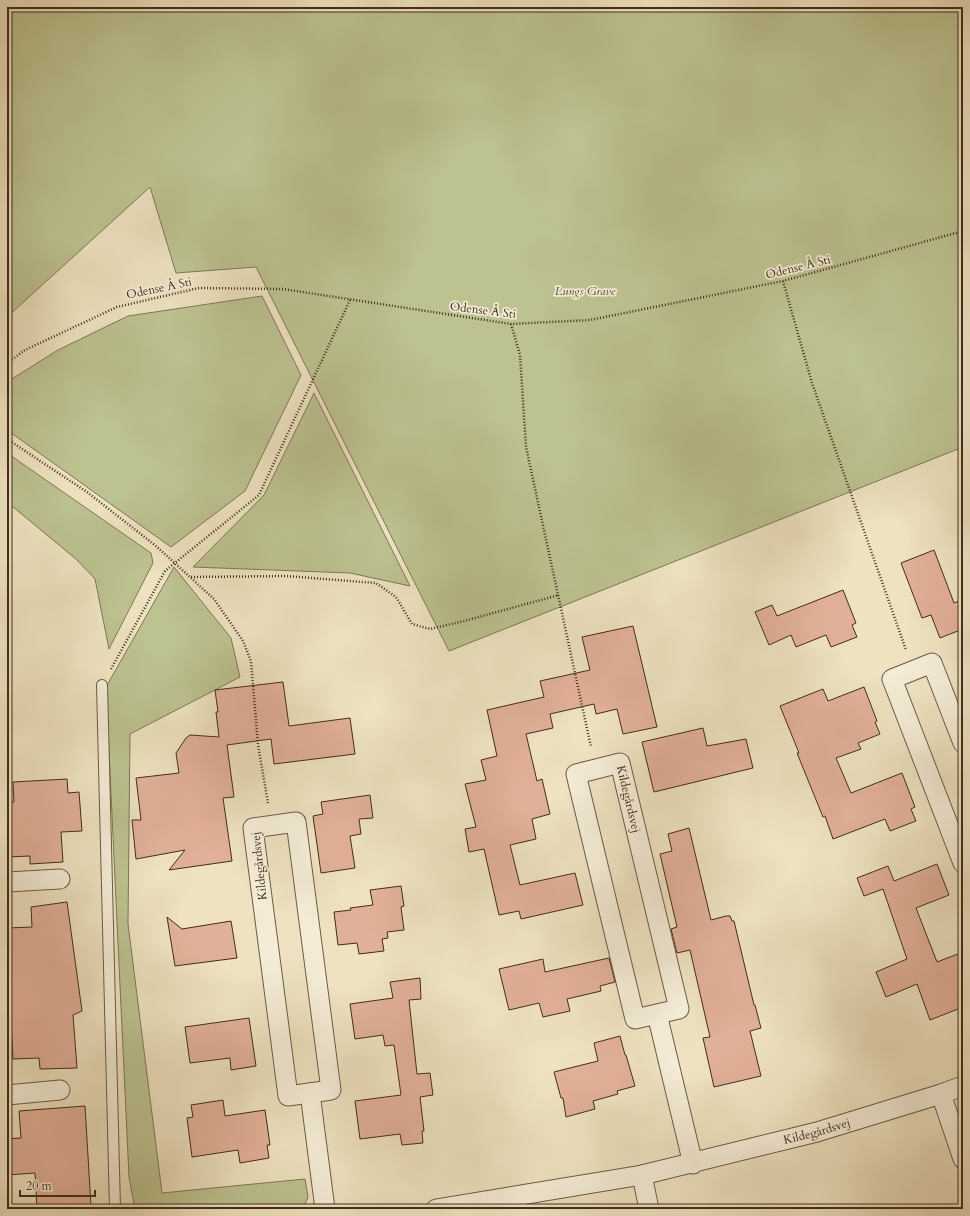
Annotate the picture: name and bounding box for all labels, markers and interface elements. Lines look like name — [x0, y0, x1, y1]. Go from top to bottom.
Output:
street label: Odense Å Sti — [763, 250, 833, 283]
street label: Odense Å Sti — [125, 272, 194, 303]
park label: Lungs Grave — [555, 283, 616, 299]
street label: Odense Å Sti — [449, 297, 518, 322]
street label: Kildegårdsvej — [613, 764, 644, 834]
street label: Kildegårdsvej — [247, 831, 271, 901]
street label: Kildegårdsvej — [782, 1114, 852, 1148]
scale bar — [20, 1172, 95, 1198]
text: 20 m — [26, 1178, 53, 1194]

